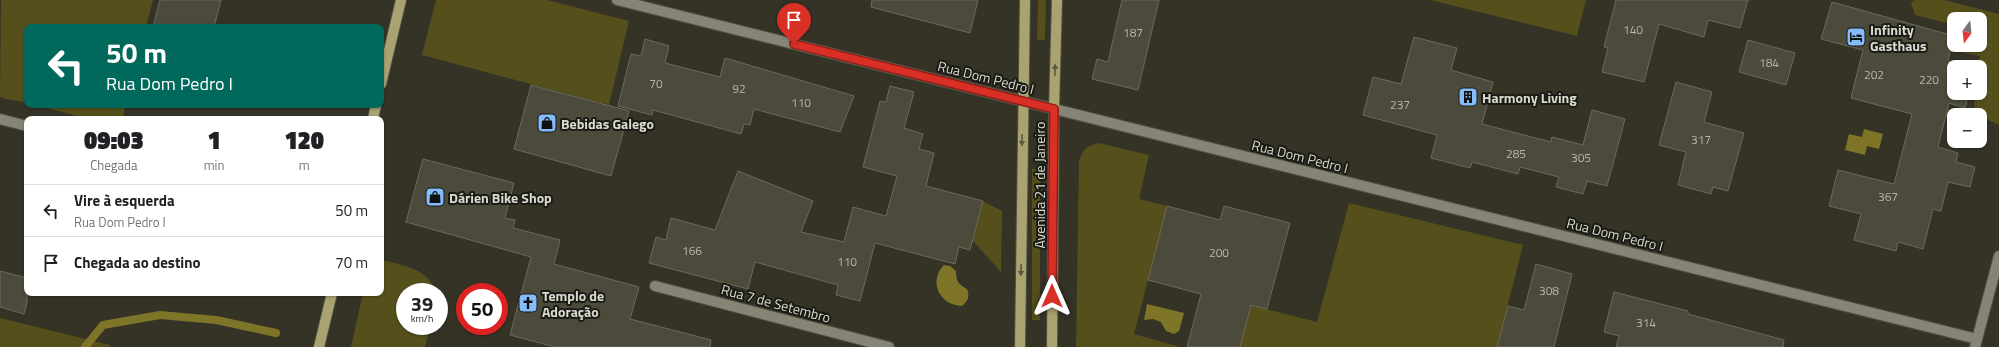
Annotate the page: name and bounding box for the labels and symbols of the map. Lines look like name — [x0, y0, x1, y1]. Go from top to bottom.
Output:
pin — [777, 3, 811, 44]
north arrow — [1947, 12, 1987, 52]
place label: Infinity Gasthaus — [1870, 19, 1927, 56]
house number: 140 — [1623, 20, 1643, 39]
house number: 187 — [1123, 23, 1143, 42]
hotel icon: Infinity Gasthaus — [1845, 26, 1867, 48]
house number: 184 — [1759, 53, 1779, 72]
street label: Rua Dom Pedro I — [936, 55, 1036, 99]
one-way arrow — [1052, 63, 1058, 76]
house number: 202 — [1864, 65, 1884, 84]
house number: 220 — [1919, 70, 1939, 89]
house number: 70 — [649, 74, 663, 93]
house number: 92 — [732, 79, 746, 98]
building icon: Harmony Living — [1457, 86, 1479, 108]
place label: Harmony Living — [1482, 87, 1577, 108]
house number: 110 — [791, 93, 811, 112]
house number: 237 — [1390, 95, 1410, 114]
shop icon: Bebidas Galego — [536, 112, 558, 134]
place label: Bebidas Galego — [561, 113, 654, 134]
street label: Avenida 21 de Janeiro — [1029, 122, 1050, 248]
house number: 317 — [1691, 130, 1711, 149]
one-way arrow — [1019, 134, 1025, 147]
street label: Rua Dom Pedro I — [1250, 134, 1350, 178]
house number: 285 — [1506, 144, 1526, 163]
house number: 305 — [1571, 148, 1591, 167]
shop icon: Dárien Bike Shop — [424, 186, 446, 208]
place label: Dárien Bike Shop — [449, 187, 552, 208]
house number: 367 — [1878, 187, 1898, 206]
street label: Rua Dom Pedro I — [1565, 212, 1665, 256]
house number: 166 — [682, 241, 702, 260]
house number: 200 — [1209, 243, 1229, 262]
house number: 110 — [837, 252, 857, 271]
one-way arrow — [1018, 264, 1024, 277]
position arrow — [1031, 275, 1073, 317]
street label: Rua 7 de Setembro — [719, 278, 833, 328]
house number: 308 — [1539, 281, 1559, 300]
speed limit sign: 50 — [456, 283, 508, 335]
place label: Templo de Adoração — [542, 285, 604, 322]
church icon: Templo de Adoração — [517, 292, 539, 314]
house number: 314 — [1636, 313, 1656, 332]

